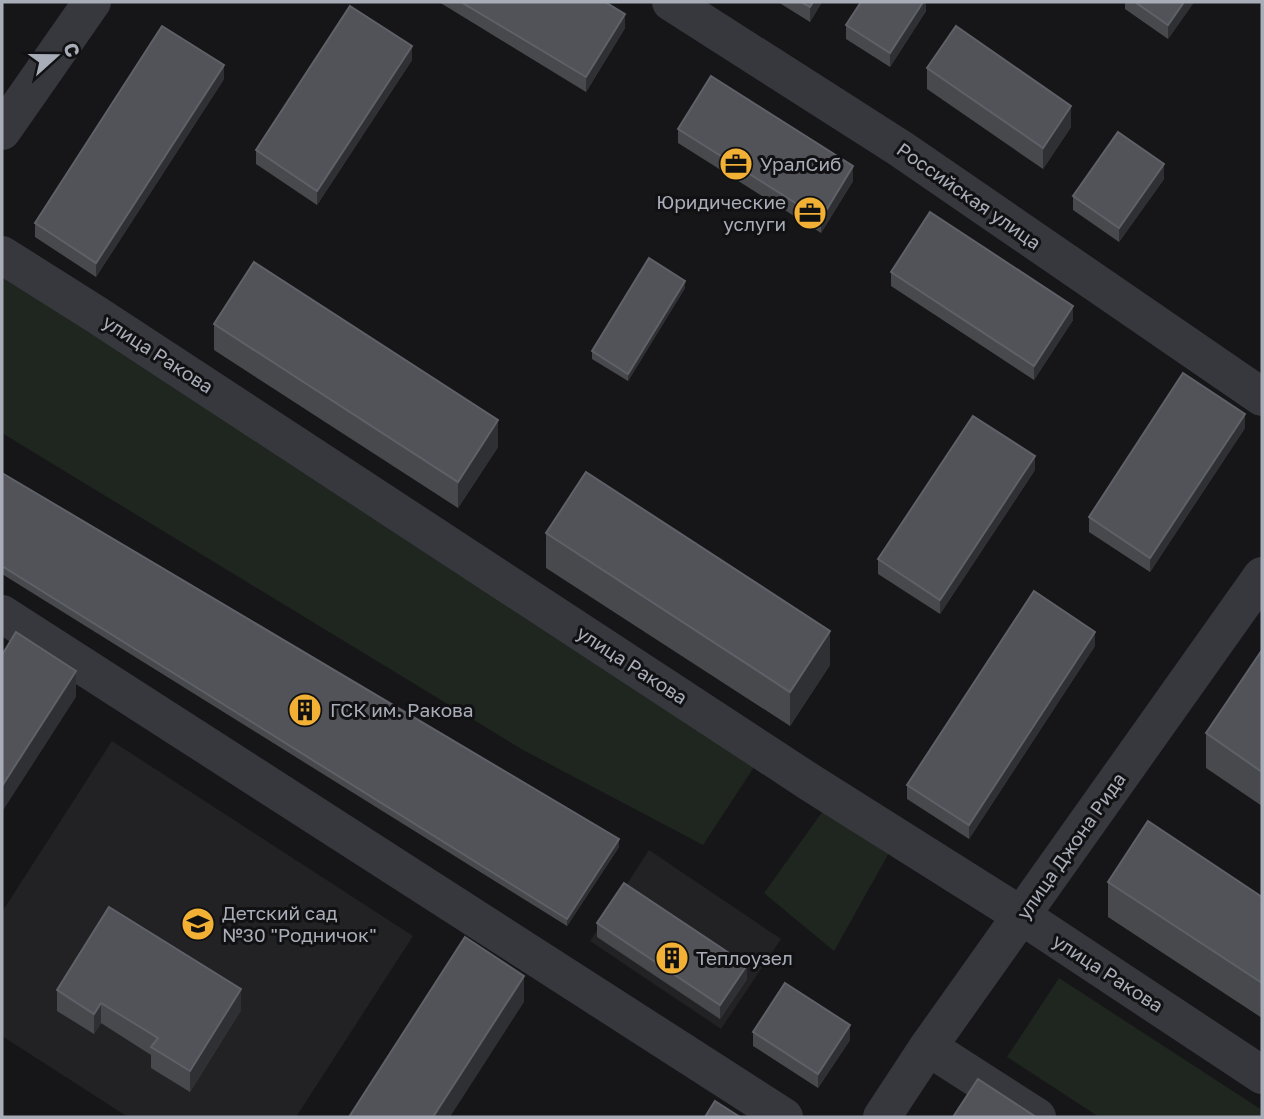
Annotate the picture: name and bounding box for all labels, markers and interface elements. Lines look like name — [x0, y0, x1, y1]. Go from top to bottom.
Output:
north arrow — [21, 21, 91, 91]
text: С — [59, 39, 85, 60]
street label: Российская улица — [893, 137, 1046, 254]
office icon: УралСиб — [717, 145, 755, 183]
place label: УралСиб — [760, 152, 841, 175]
place label: Юридические услуги — [656, 190, 786, 235]
office icon: Юридические услуги — [791, 194, 829, 232]
street label: улица Ракова — [99, 309, 218, 398]
street label: улица Ракова — [573, 620, 692, 709]
building icon: ГСК им. Ракова — [286, 691, 324, 729]
place label: ГСК им. Ракова — [330, 698, 474, 721]
street label: улица Джона Рида — [1011, 768, 1130, 924]
place label: Детский сад №30 "Родничок" — [222, 901, 377, 946]
school or university icon: Детский сад №30 "Родничок" — [179, 905, 217, 943]
street label: улица Ракова — [1049, 928, 1168, 1017]
building icon: Теплоузел — [653, 939, 691, 977]
place label: Теплоузел — [696, 946, 793, 969]

